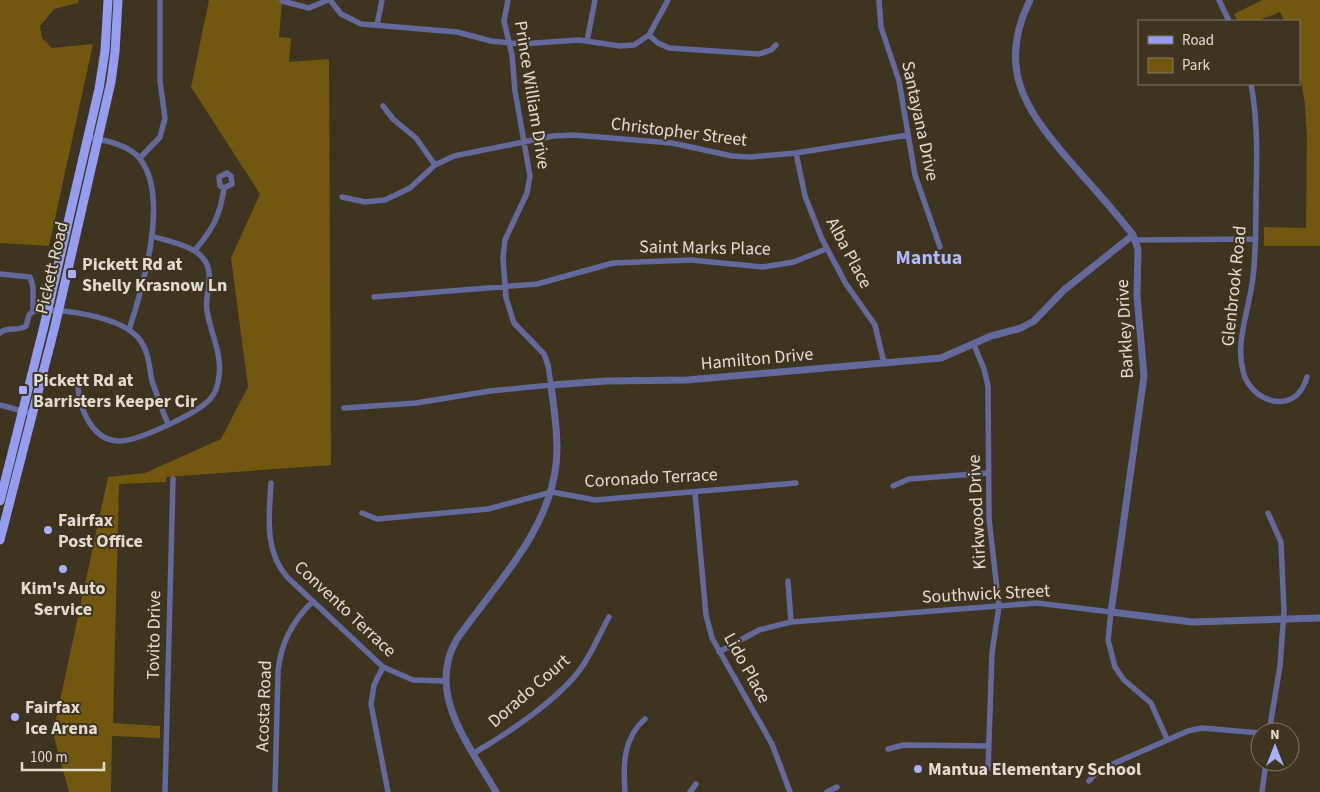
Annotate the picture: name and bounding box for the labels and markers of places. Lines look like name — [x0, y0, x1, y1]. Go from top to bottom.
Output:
place label: Pickett Rd at Shelly Krasnow Ln — [82, 252, 227, 298]
marker: Pickett Rd at Shelly Krasnow Ln — [66, 268, 78, 280]
place label: Pickett Rd at Barristers Keeper Cir — [33, 368, 198, 414]
marker: Pickett Rd at Barristers Keeper Cir — [17, 384, 29, 396]
place label: Fairfax Post Office — [58, 508, 143, 554]
marker: Fairfax Post Office — [42, 524, 54, 536]
marker: Kim's Auto Service — [57, 563, 69, 575]
place label: Kim's Auto Service — [20, 576, 106, 622]
place label: Fairfax Ice Arena — [25, 695, 98, 741]
marker: Fairfax Ice Arena — [9, 711, 21, 723]
place label: Mantua Elementary School — [928, 757, 1141, 782]
marker: Mantua Elementary School — [912, 763, 924, 775]

